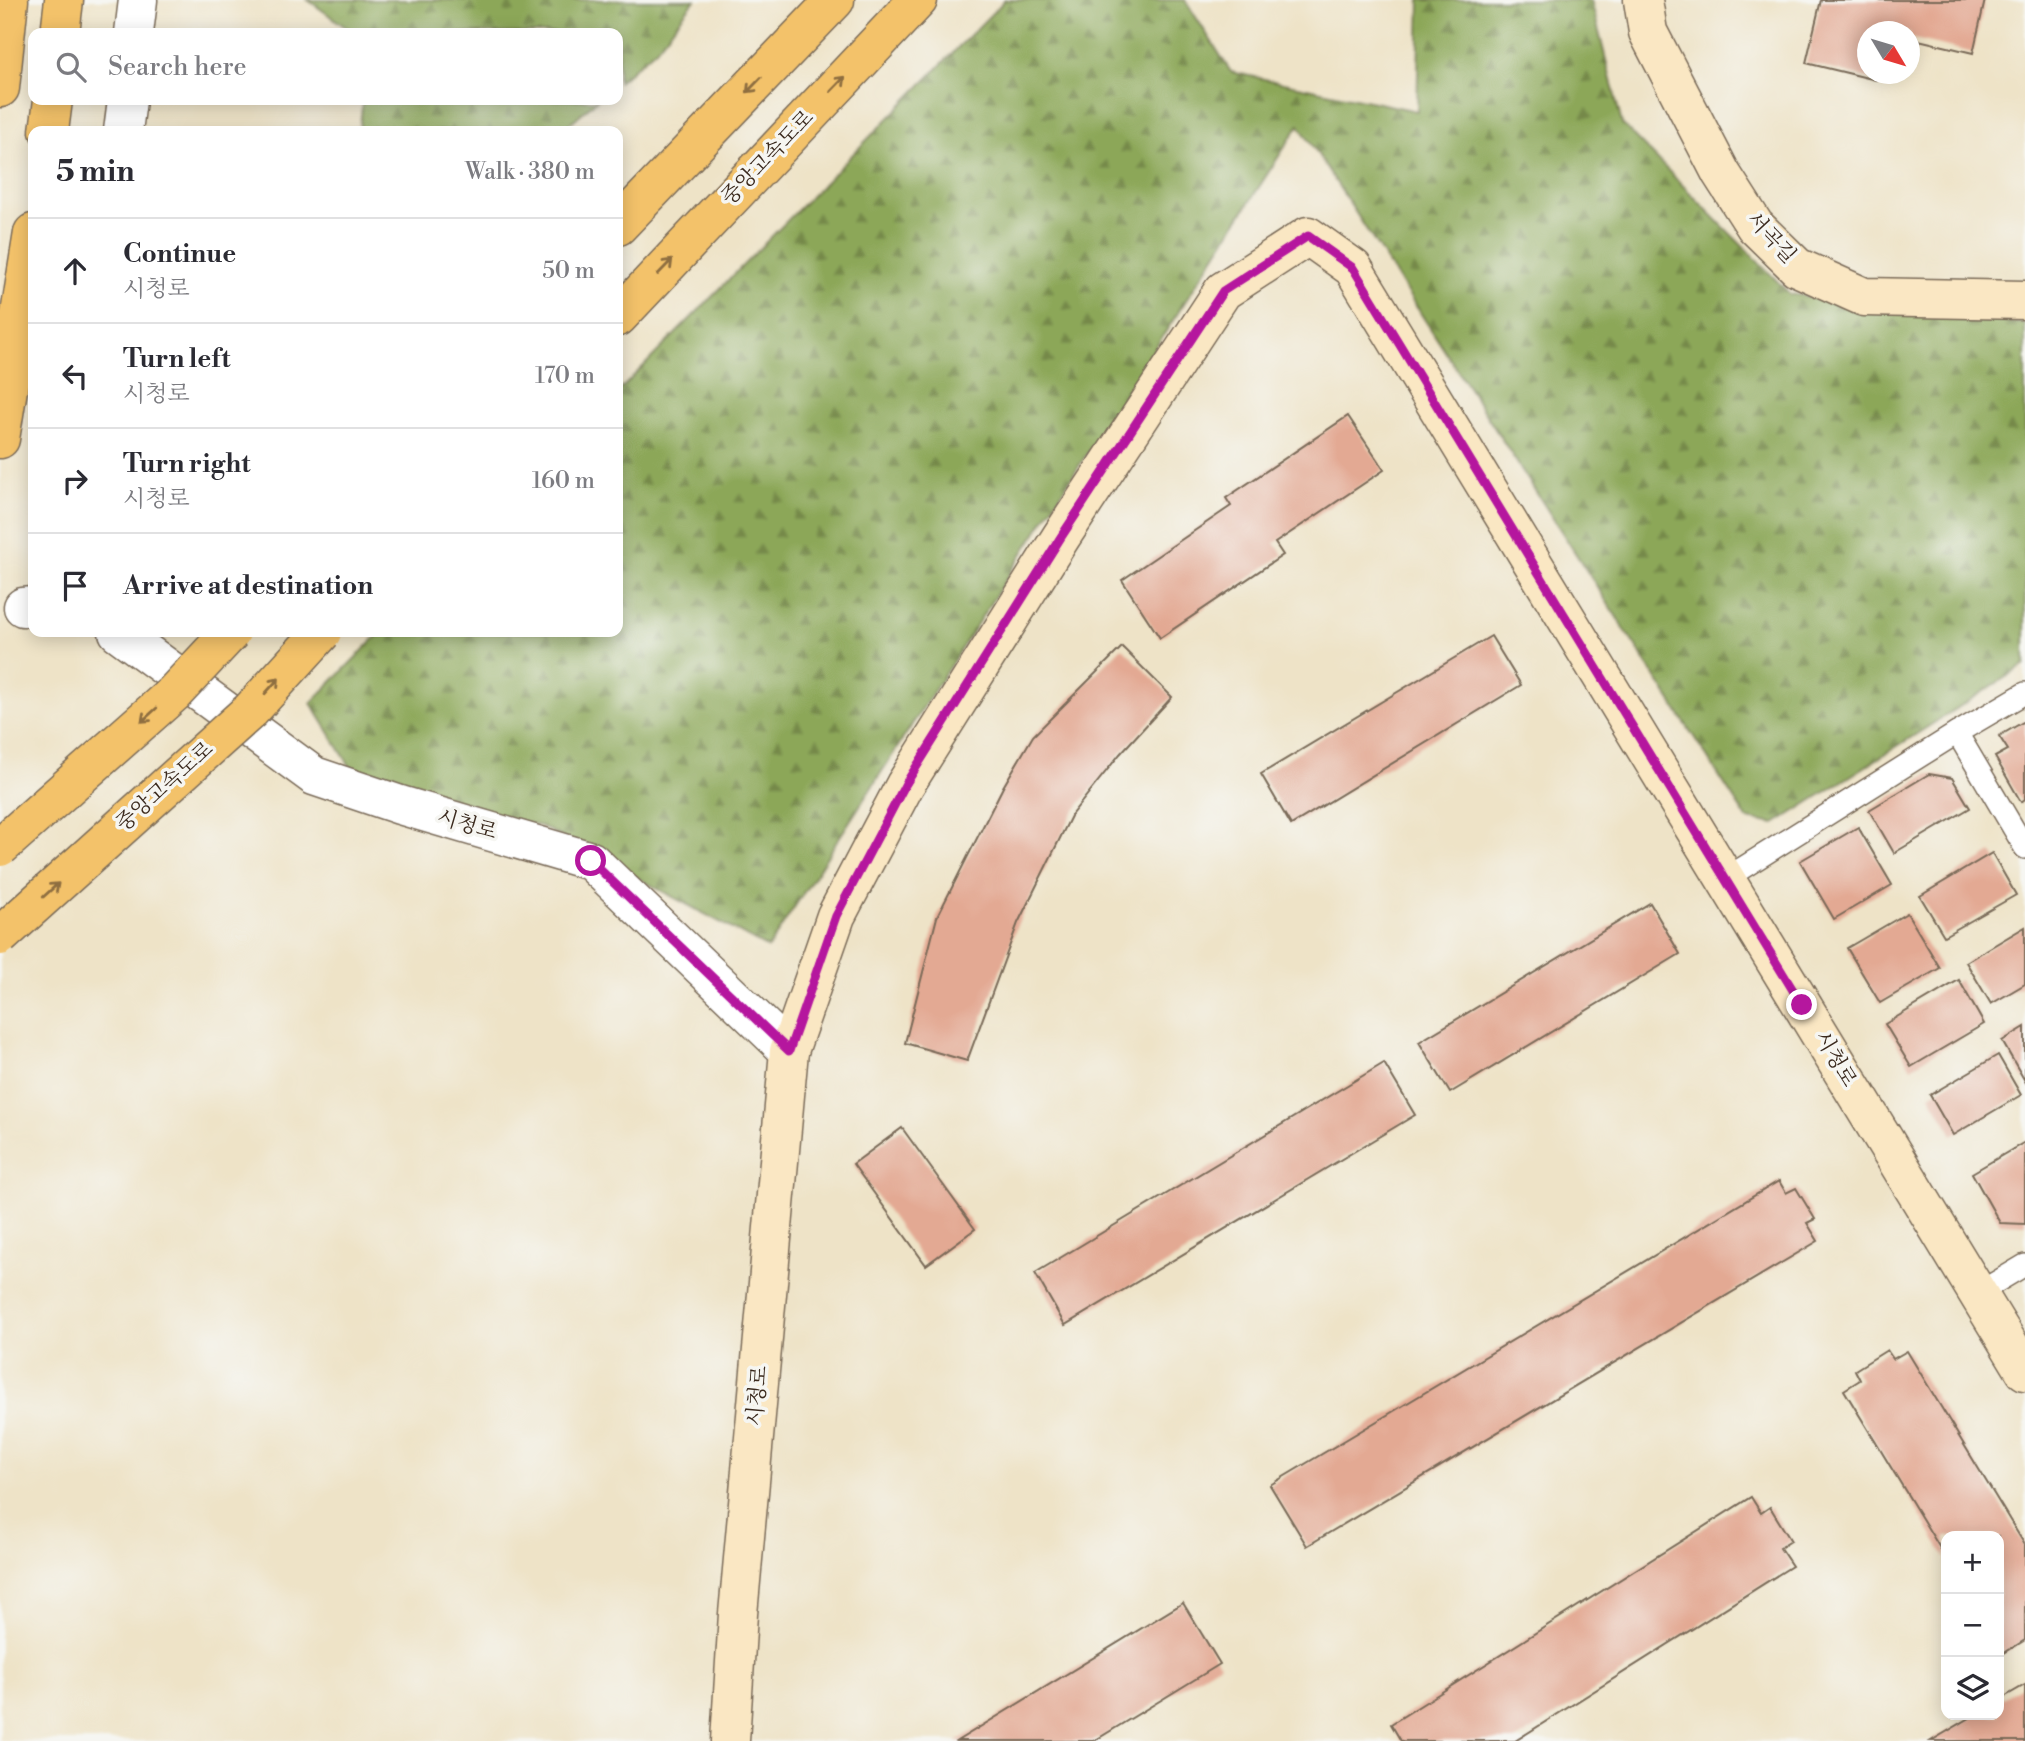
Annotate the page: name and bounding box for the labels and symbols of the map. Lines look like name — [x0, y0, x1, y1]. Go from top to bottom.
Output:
north arrow — [1857, 21, 1920, 84]
one-way arrow — [745, 76, 762, 93]
one-way arrow — [830, 76, 847, 93]
street label: 중앙고속도로 — [716, 105, 820, 211]
street label: 서곡길 — [1741, 207, 1801, 269]
one-way arrow — [656, 259, 673, 276]
one-way arrow — [264, 677, 280, 695]
one-way arrow — [140, 707, 158, 723]
street label: 중앙고속도로 — [111, 737, 219, 837]
street label: 시청로 — [434, 804, 500, 846]
route start — [575, 845, 606, 876]
one-way arrow — [42, 882, 60, 898]
route end — [1786, 989, 1817, 1020]
street label: 시청로 — [1808, 1026, 1862, 1092]
street label: 시청로 — [742, 1365, 774, 1427]

